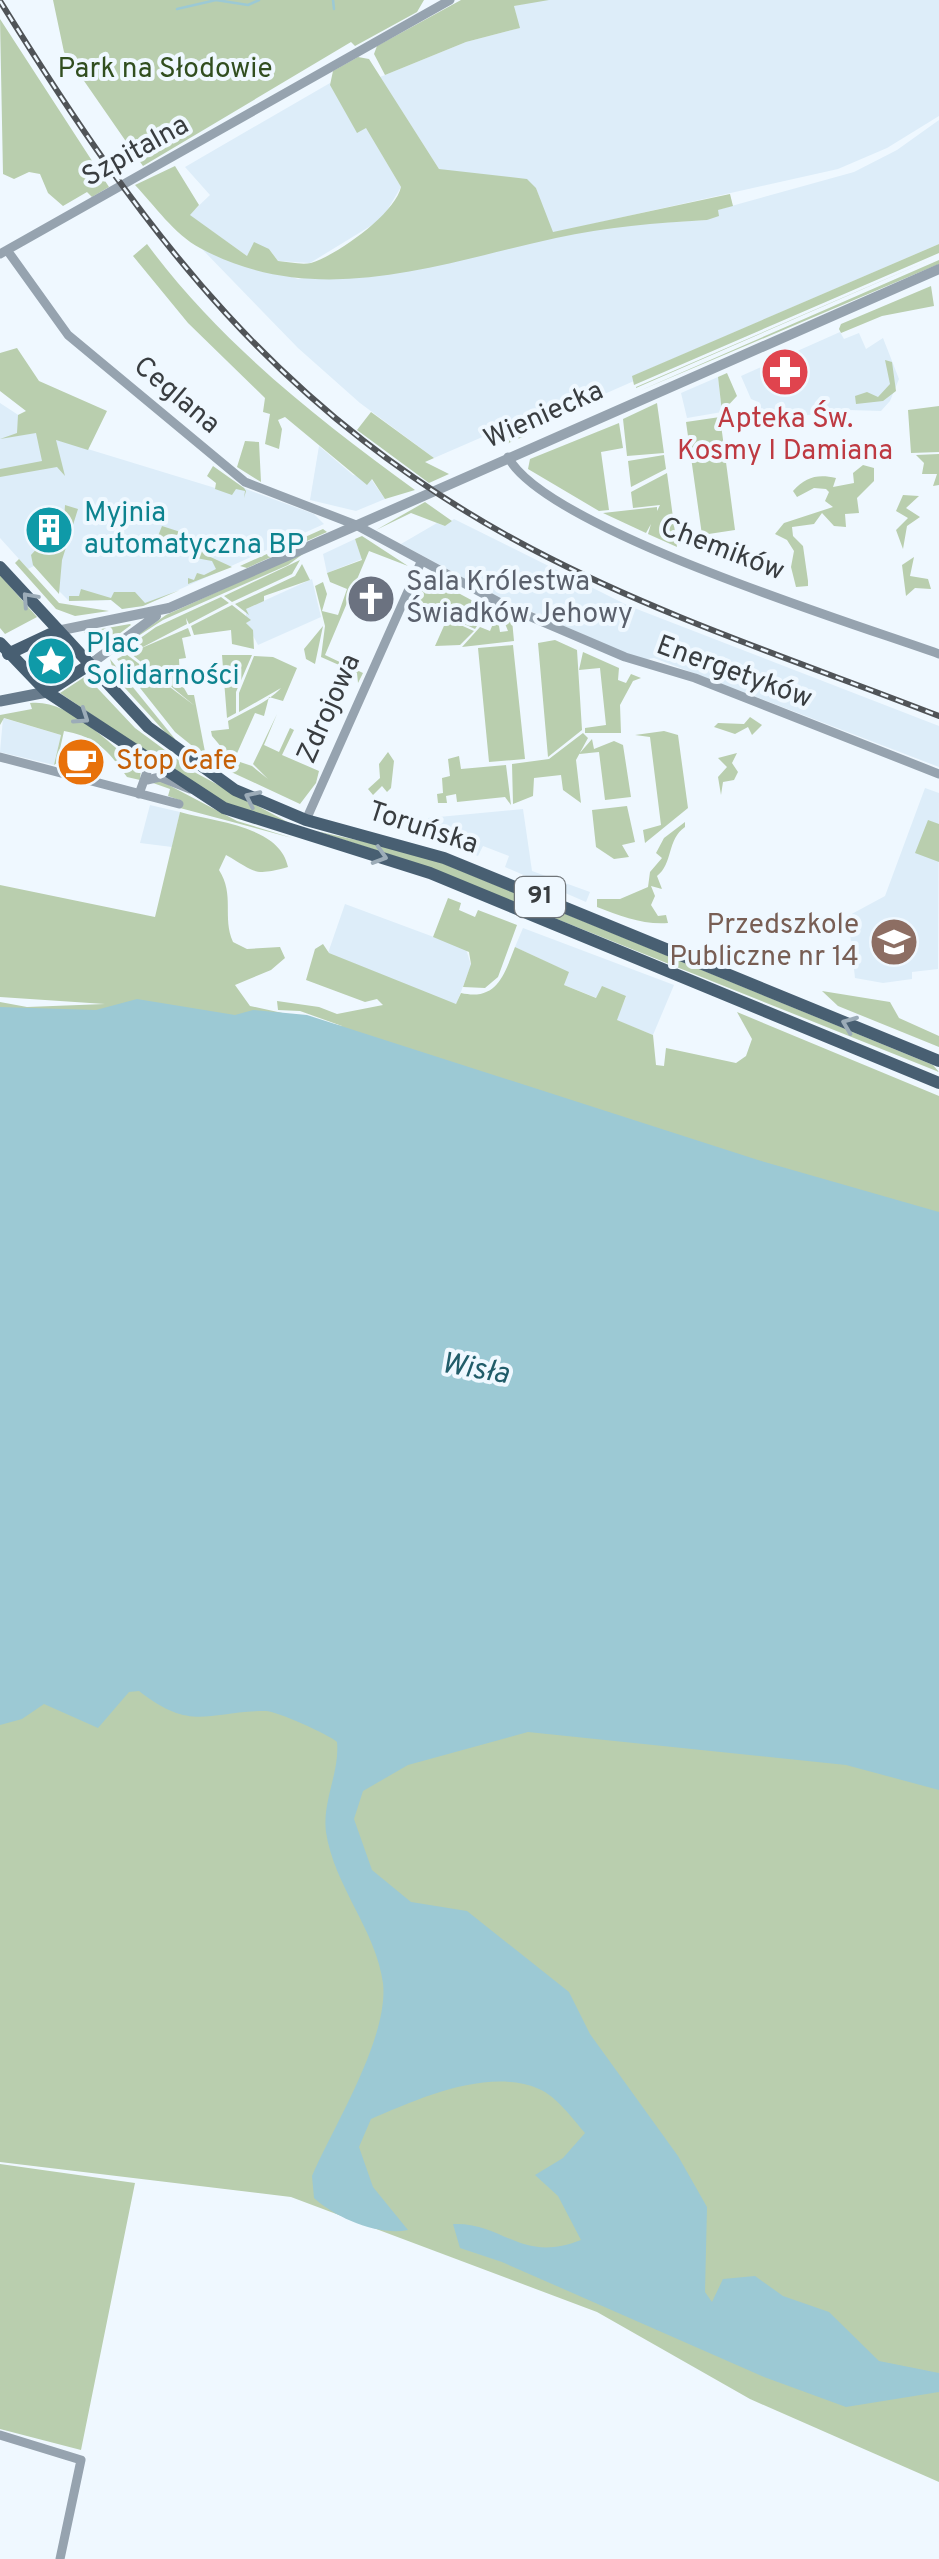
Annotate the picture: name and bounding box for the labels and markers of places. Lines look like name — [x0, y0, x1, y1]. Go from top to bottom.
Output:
pharmacy icon: Apteka Św. Kosmy I Damiana — [759, 346, 811, 398]
place label: Apteka Św. Kosmy I Damiana — [677, 400, 893, 470]
place label: Myjnia automatyczna BP — [84, 496, 304, 564]
building icon: Myjnia automatyczna BP — [23, 504, 75, 556]
place label: Sala Królestwa Świadków Jehowy — [406, 565, 633, 633]
church icon: Sala Królestwa Świadków Jehowy — [345, 573, 397, 625]
place label: Plac Solidarności — [86, 627, 240, 695]
place icon: Plac Solidarności — [25, 635, 77, 687]
cafe icon: Stop Cafe — [55, 736, 107, 788]
place label: Stop Cafe — [116, 744, 237, 780]
place label: Przedszkole Publiczne nr 14 — [669, 908, 859, 976]
school or university icon: Przedszkole Publiczne nr 14 — [868, 916, 920, 968]

